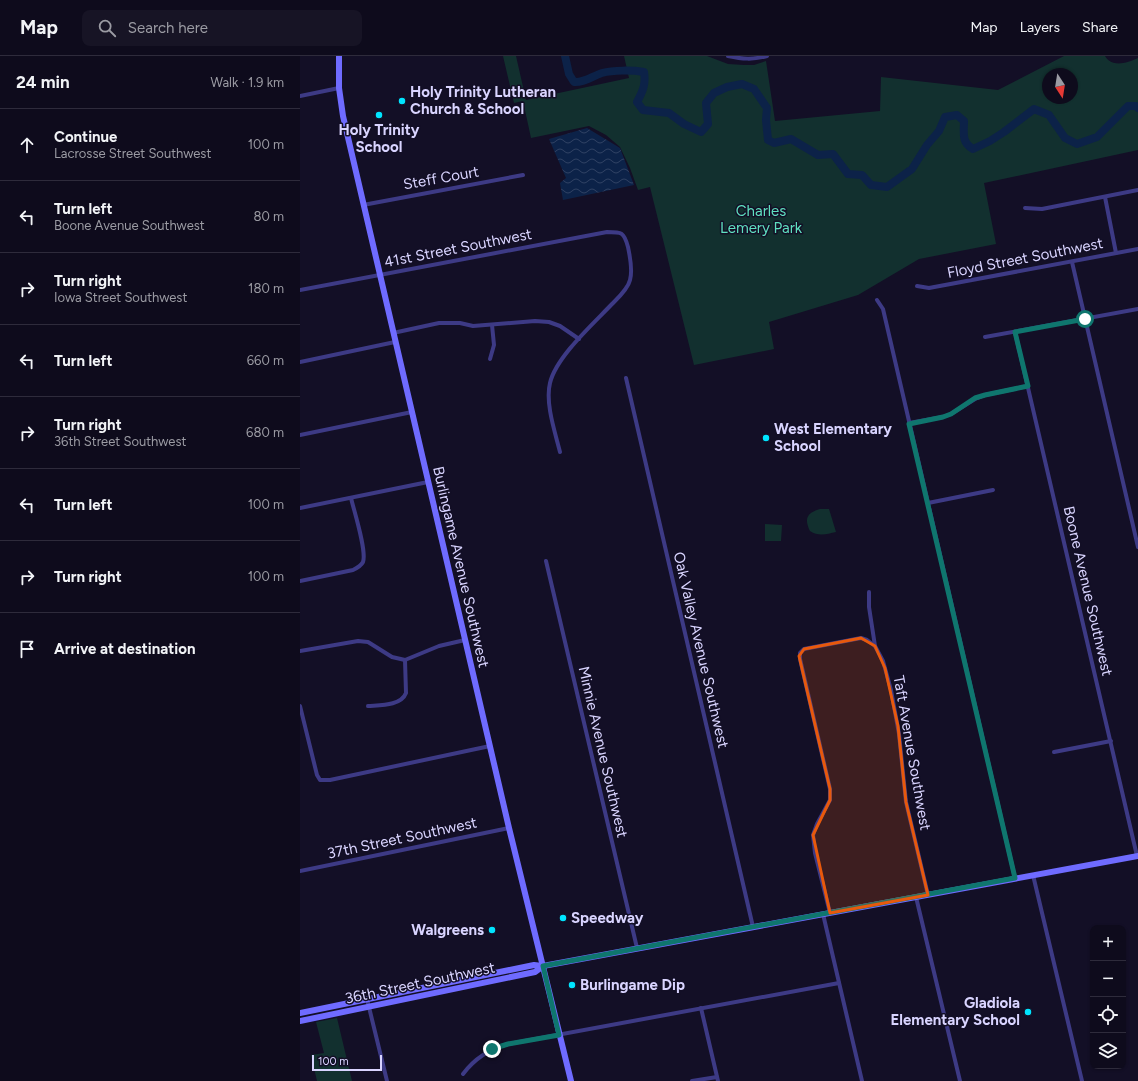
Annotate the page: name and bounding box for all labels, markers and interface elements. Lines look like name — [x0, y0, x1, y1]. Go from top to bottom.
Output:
search box — [82, 10, 362, 46]
text: Map — [20, 16, 58, 39]
icon: search — [96, 17, 118, 39]
text: Search here — [128, 19, 208, 37]
text: Map — [970, 19, 998, 36]
text: Layers — [1020, 19, 1060, 36]
text: Share — [1082, 19, 1118, 36]
north arrow — [1042, 68, 1078, 104]
text: 24 min — [16, 72, 70, 92]
text: Walk · 1.9 km — [211, 75, 284, 90]
place label: Holy Trinity Lutheran Church & School — [410, 83, 556, 118]
marker: Holy Trinity Lutheran Church & School — [397, 96, 407, 106]
marker: Holy Trinity School — [374, 110, 384, 120]
place label: Holy Trinity School — [339, 121, 420, 156]
text: Continue — [54, 128, 117, 146]
icon: ahead — [16, 134, 38, 156]
text: 100 m — [248, 137, 284, 152]
text: Lacrosse Street Southwest — [54, 146, 211, 161]
street label: Steff Court — [402, 162, 481, 193]
text: Turn left — [54, 200, 112, 218]
park label: Charles Lemery Park — [720, 202, 803, 237]
icon: left — [16, 206, 38, 228]
text: 80 m — [253, 209, 284, 224]
text: Boone Avenue Southwest — [54, 218, 205, 233]
street label: 41st Street Southwest — [383, 225, 534, 271]
street label: Floyd Street Southwest — [945, 234, 1105, 282]
text: Turn right — [54, 272, 122, 290]
icon: right — [16, 278, 38, 300]
text: 180 m — [248, 281, 284, 296]
text: Iowa Street Southwest — [54, 290, 187, 305]
route start — [1076, 310, 1094, 328]
icon: left — [16, 350, 38, 372]
text: Turn left — [54, 352, 112, 370]
text: 660 m — [247, 353, 284, 368]
text: Turn right — [54, 416, 122, 434]
place label: West Elementary School — [774, 420, 892, 455]
icon: right — [16, 422, 38, 444]
text: 680 m — [246, 425, 284, 440]
marker: West Elementary School — [761, 433, 771, 443]
text: 36th Street Southwest — [54, 434, 186, 449]
street label: Burlingame Avenue Southwest — [429, 465, 493, 670]
icon: left — [16, 494, 38, 516]
text: Turn left — [54, 496, 112, 514]
text: 100 m — [248, 497, 284, 512]
street label: Boone Avenue Southwest — [1060, 504, 1116, 678]
street label: Oak Valley Avenue Southwest — [670, 550, 732, 750]
icon: right — [16, 566, 38, 588]
text: Turn right — [54, 568, 122, 586]
text: 100 m — [248, 569, 284, 584]
icon: arrive — [16, 638, 38, 660]
text: Arrive at destination — [54, 640, 195, 658]
street label: Minnie Avenue Southwest — [575, 665, 632, 840]
street label: Taft Avenue Southwest — [890, 674, 935, 832]
street label: 37th Street Southwest — [326, 813, 479, 863]
place label: Speedway — [571, 909, 644, 927]
marker: Speedway — [558, 913, 568, 923]
place label: Walgreens — [411, 921, 484, 939]
marker: Walgreens — [487, 925, 497, 935]
map controls — [1090, 925, 1126, 1069]
button: + — [1090, 925, 1126, 961]
street label: 36th Street Southwest — [343, 958, 497, 1008]
button: − — [1090, 961, 1126, 997]
place label: Burlingame Dip — [580, 976, 685, 994]
marker: Burlingame Dip — [567, 980, 577, 990]
place label: Gladiola Elementary School — [891, 994, 1020, 1029]
button: locate — [1090, 997, 1126, 1033]
marker: Gladiola Elementary School — [1023, 1007, 1033, 1017]
button: layers — [1090, 1033, 1126, 1069]
route end — [483, 1040, 501, 1058]
scale bar — [312, 1053, 382, 1072]
text: 100 m — [318, 1055, 349, 1068]

